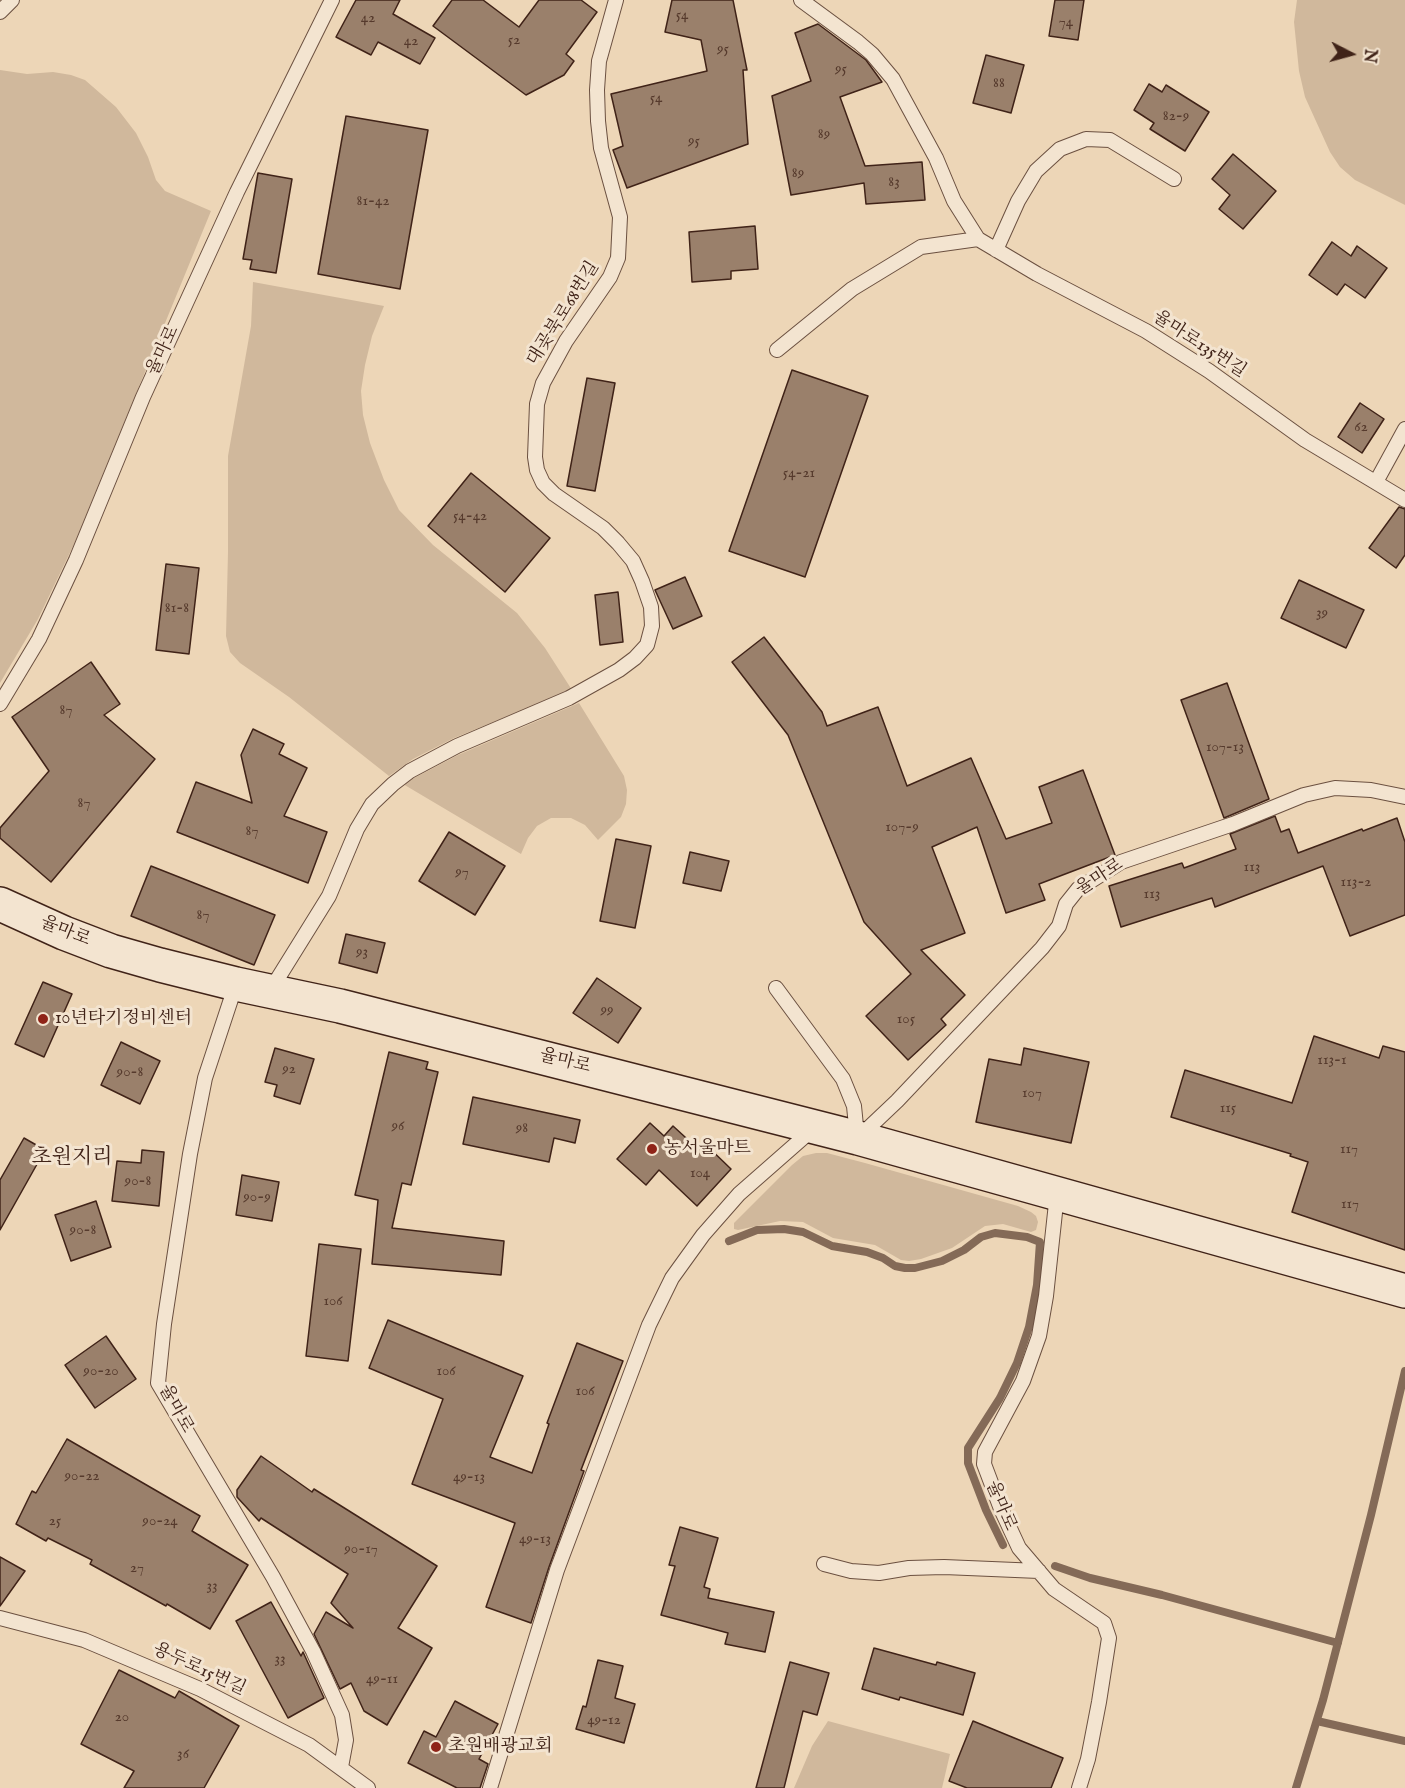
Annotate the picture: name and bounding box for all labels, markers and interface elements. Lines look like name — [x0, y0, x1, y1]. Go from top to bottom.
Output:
house number: 54 — [676, 7, 688, 25]
house number: 42 — [361, 10, 375, 28]
house number: 74 — [1059, 14, 1073, 32]
north arrow — [1321, 24, 1381, 84]
house number: 52 — [508, 32, 520, 50]
house number: 42 — [404, 33, 418, 51]
house number: 95 — [717, 41, 729, 59]
text: N — [1358, 48, 1380, 64]
house number: 95 — [835, 61, 847, 79]
house number: 88 — [993, 75, 1005, 93]
house number: 54 — [650, 90, 662, 108]
house number: 82-9 — [1163, 108, 1189, 126]
house number: 89 — [818, 126, 830, 144]
house number: 95 — [688, 133, 700, 151]
house number: 89 — [792, 165, 804, 183]
house number: 83 — [888, 174, 900, 192]
house number: 81-42 — [357, 193, 389, 211]
street label: 대곶북로68번길 — [523, 258, 605, 370]
street label: 율마로135번길 — [1148, 307, 1250, 383]
street label: 율마로 — [143, 323, 185, 379]
house number: 62 — [1354, 419, 1368, 437]
house number: 54-21 — [783, 465, 815, 483]
house number: 54-42 — [453, 508, 487, 526]
house number: 81-8 — [165, 600, 189, 618]
house number: 39 — [1316, 605, 1328, 623]
house number: 87 — [60, 702, 72, 720]
house number: 107-13 — [1206, 739, 1244, 757]
house number: 87 — [78, 795, 90, 813]
house number: 107-9 — [885, 819, 919, 837]
house number: 87 — [246, 823, 258, 841]
street label: 율마로 — [1072, 855, 1128, 901]
house number: 113 — [1244, 859, 1260, 877]
house number: 97 — [455, 864, 469, 882]
house number: 113-2 — [1341, 874, 1371, 892]
house number: 113 — [1144, 886, 1160, 904]
house number: 87 — [197, 907, 209, 925]
street label: 율마로 — [37, 912, 93, 952]
house number: 93 — [356, 944, 368, 962]
house number: 99 — [600, 1002, 614, 1020]
place label: 10년타기정비센터 — [55, 1008, 192, 1030]
house number: 105 — [897, 1011, 915, 1029]
marker: 10년타기정비센터 — [36, 1012, 50, 1026]
street label: 율마로 — [537, 1045, 593, 1079]
house number: 113-1 — [1317, 1052, 1347, 1070]
house number: 92 — [282, 1061, 296, 1079]
house number: 90-8 — [117, 1064, 143, 1082]
house number: 107 — [1022, 1085, 1042, 1103]
house number: 115 — [1220, 1100, 1236, 1118]
house number: 96 — [392, 1118, 404, 1136]
house number: 98 — [516, 1120, 528, 1138]
place label: 농서울마트 — [664, 1138, 751, 1160]
house number: 117 — [1340, 1141, 1358, 1159]
marker: 농서울마트 — [645, 1142, 659, 1156]
district label: 초원지리 — [31, 1146, 113, 1172]
house number: 104 — [690, 1165, 710, 1183]
house number: 90-8 — [125, 1173, 151, 1191]
house number: 90-9 — [243, 1189, 271, 1207]
house number: 117 — [1341, 1196, 1359, 1214]
house number: 90-8 — [70, 1222, 96, 1240]
house number: 106 — [323, 1293, 343, 1311]
house number: 90-20 — [83, 1363, 119, 1381]
house number: 106 — [436, 1363, 456, 1381]
street label: 율마로 — [153, 1381, 197, 1437]
house number: 106 — [575, 1383, 595, 1401]
house number: 90-22 — [65, 1468, 99, 1486]
house number: 49-13 — [453, 1469, 485, 1487]
street label: 율마로 — [980, 1478, 1020, 1534]
house number: 25 — [49, 1513, 61, 1531]
house number: 90-24 — [142, 1513, 178, 1531]
house number: 49-13 — [519, 1531, 551, 1549]
house number: 90-17 — [344, 1541, 378, 1559]
house number: 27 — [130, 1560, 144, 1578]
house number: 33 — [206, 1578, 218, 1596]
street label: 용두로15번길 — [149, 1639, 249, 1701]
house number: 33 — [274, 1651, 286, 1669]
house number: 49-11 — [366, 1671, 398, 1689]
house number: 20 — [115, 1709, 129, 1727]
house number: 49-12 — [587, 1712, 621, 1730]
place label: 초원배광교회 — [448, 1736, 552, 1758]
marker: 초원배광교회 — [429, 1740, 443, 1754]
house number: 36 — [177, 1746, 189, 1764]

